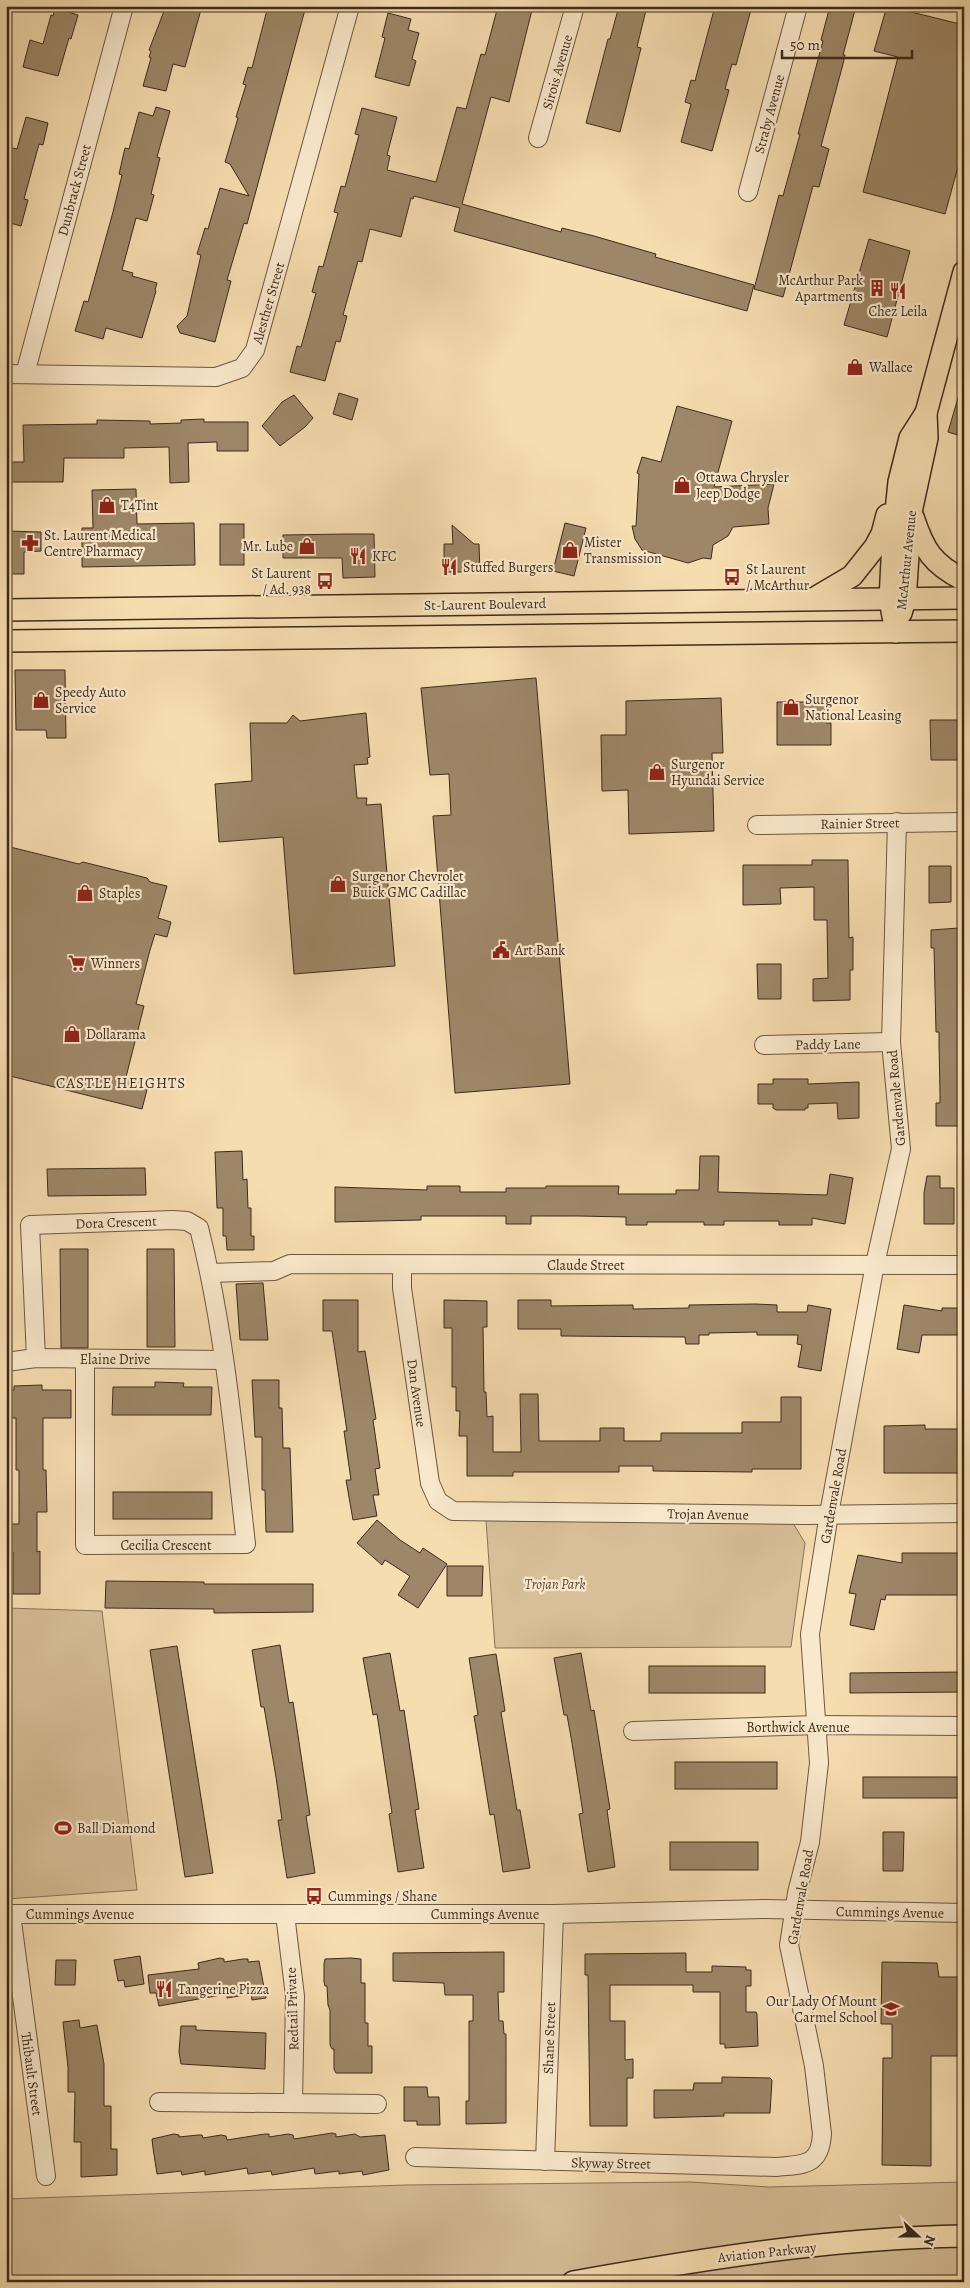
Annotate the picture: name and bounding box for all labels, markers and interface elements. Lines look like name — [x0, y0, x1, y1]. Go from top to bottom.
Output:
scale bar — [782, 28, 912, 60]
street label: Sirois Avenue — [538, 32, 577, 112]
text: 50 m — [790, 35, 820, 55]
street label: Straby Avenue — [750, 72, 789, 156]
street label: Dunbrack Street — [53, 142, 96, 238]
street label: Alesther Street — [247, 260, 289, 347]
place label: McArthur Park Apartments — [778, 271, 863, 306]
building icon: McArthur Park Apartments — [867, 278, 887, 298]
restaurant icon: Chez Leila — [888, 281, 908, 301]
place label: Chez Leila — [869, 302, 928, 321]
shop icon: Wallace — [845, 357, 865, 377]
place label: Wallace — [868, 358, 913, 377]
place label: Ottawa Chrysler Jeep Dodge — [696, 468, 789, 503]
shop icon: Ottawa Chrysler Jeep Dodge — [672, 475, 692, 495]
shop icon: T4Tint — [97, 495, 117, 515]
place label: T4Tint — [121, 496, 159, 515]
street label: McArthur Avenue — [892, 509, 921, 611]
place label: St. Laurent Medical Centre Pharmacy — [44, 526, 156, 561]
pharmacy icon: St. Laurent Medical Centre Pharmacy — [20, 533, 40, 553]
place label: Mister Transmission — [584, 533, 662, 568]
shop icon: Mr. Lube — [297, 536, 317, 556]
place label: Mr. Lube — [242, 537, 293, 556]
shop icon: Mister Transmission — [560, 540, 580, 560]
restaurant icon: KFC — [348, 546, 368, 566]
place label: KFC — [372, 547, 397, 566]
restaurant icon: Stuffed Burgers — [439, 557, 459, 577]
place label: Stuffed Burgers — [463, 558, 553, 577]
place label: St Laurent / McArthur — [746, 560, 810, 595]
place label: St Laurent / Ad. 938 — [251, 564, 311, 599]
bus stop icon: St Laurent / McArthur — [722, 567, 742, 587]
bus stop icon: St Laurent / Ad. 938 — [315, 571, 335, 591]
street label: St-Laurent Boulevard — [424, 594, 547, 615]
place label: Speedy Auto Service — [55, 683, 126, 718]
shop icon: Speedy Auto Service — [31, 690, 51, 710]
place label: Surgenor National Leasing — [805, 690, 901, 725]
shop icon: Surgenor National Leasing — [781, 697, 801, 717]
place label: Surgenor Hyundai Service — [671, 755, 765, 790]
shop icon: Surgenor Hyundai Service — [647, 762, 667, 782]
street label: Rainier Street — [820, 813, 900, 834]
place label: Surgenor Chevrolet Buick GMC Cadillac — [352, 867, 466, 902]
shop icon: Surgenor Chevrolet Buick GMC Cadillac — [328, 874, 348, 894]
shop icon: Staples — [75, 883, 95, 903]
place label: Staples — [99, 884, 140, 903]
public building icon: Art Bank — [491, 940, 511, 960]
place label: Art Bank — [514, 941, 565, 960]
supermarket icon: Winners — [67, 953, 87, 973]
place label: Winners — [90, 954, 140, 973]
shop icon: Dollarama — [62, 1024, 82, 1044]
place label: Dollarama — [86, 1025, 147, 1044]
street label: Paddy Lane — [795, 1034, 861, 1055]
street label: Gardenvale Road — [883, 1049, 910, 1147]
district label: CASTLE HEIGHTS — [56, 1073, 186, 1093]
street label: Dora Crescent — [75, 1212, 157, 1233]
street label: Claude Street — [547, 1256, 625, 1275]
street label: Elaine Drive — [80, 1350, 150, 1369]
street label: Dan Avenue — [402, 1358, 431, 1428]
street label: Gardenvale Road — [816, 1447, 851, 1545]
street label: Trojan Avenue — [667, 1504, 749, 1525]
street label: Cecilia Crescent — [120, 1536, 212, 1555]
park label: Trojan Park — [525, 1575, 585, 1594]
street label: Borthwick Avenue — [746, 1718, 850, 1737]
sports icon: Ball Diamond — [53, 1818, 73, 1838]
place label: Ball Diamond — [77, 1819, 156, 1838]
street label: Gardenvale Road — [783, 1848, 818, 1946]
bus stop icon: Cummings / Shane — [304, 1886, 324, 1906]
place label: Cummings / Shane — [328, 1887, 437, 1906]
street label: Cummings Avenue — [836, 1902, 944, 1923]
street label: Cummings Avenue — [26, 1905, 134, 1924]
street label: Cummings Avenue — [431, 1905, 539, 1924]
street label: Redtail Private — [282, 1967, 303, 2051]
restaurant icon: Tangerine Pizza — [154, 1979, 174, 1999]
place label: Tangerine Pizza — [178, 1980, 270, 1999]
place label: Our Lady Of Mount Carmel School — [766, 1992, 878, 2027]
school or university icon: Our Lady Of Mount Carmel School — [881, 1999, 901, 2019]
street label: Shane Street — [539, 2001, 560, 2075]
street label: Thibault Street — [16, 2031, 47, 2117]
street label: Skyway Street — [571, 2153, 651, 2174]
north arrow — [892, 2210, 942, 2260]
text: N — [919, 2232, 940, 2249]
street label: Aviation Parkway — [716, 2238, 818, 2267]

